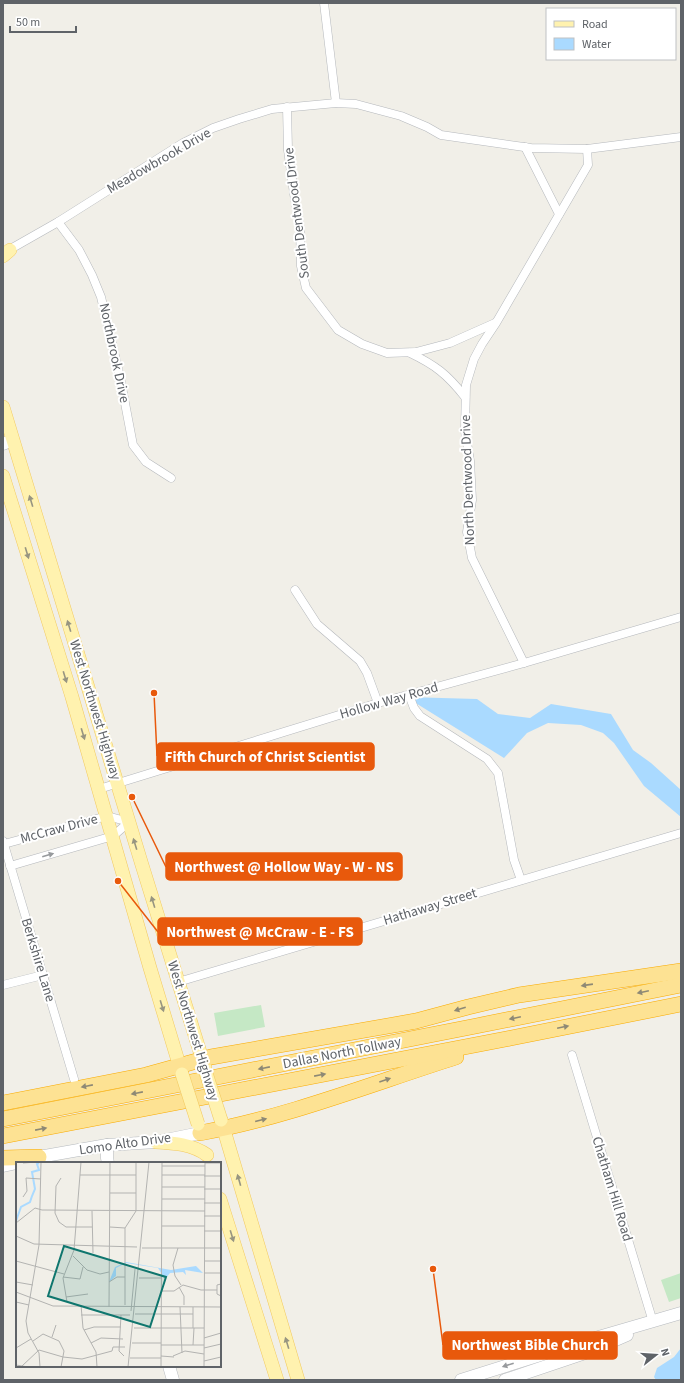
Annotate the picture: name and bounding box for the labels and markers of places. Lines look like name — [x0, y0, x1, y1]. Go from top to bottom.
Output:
callout: Fifth Church of Christ Scientist — [157, 743, 374, 770]
callout: Northwest @ Hollow Way - W - NS — [166, 853, 402, 880]
callout: Northwest @ McCraw - E - FS — [158, 918, 362, 945]
callout: Northwest Bible Church — [443, 1332, 617, 1359]

